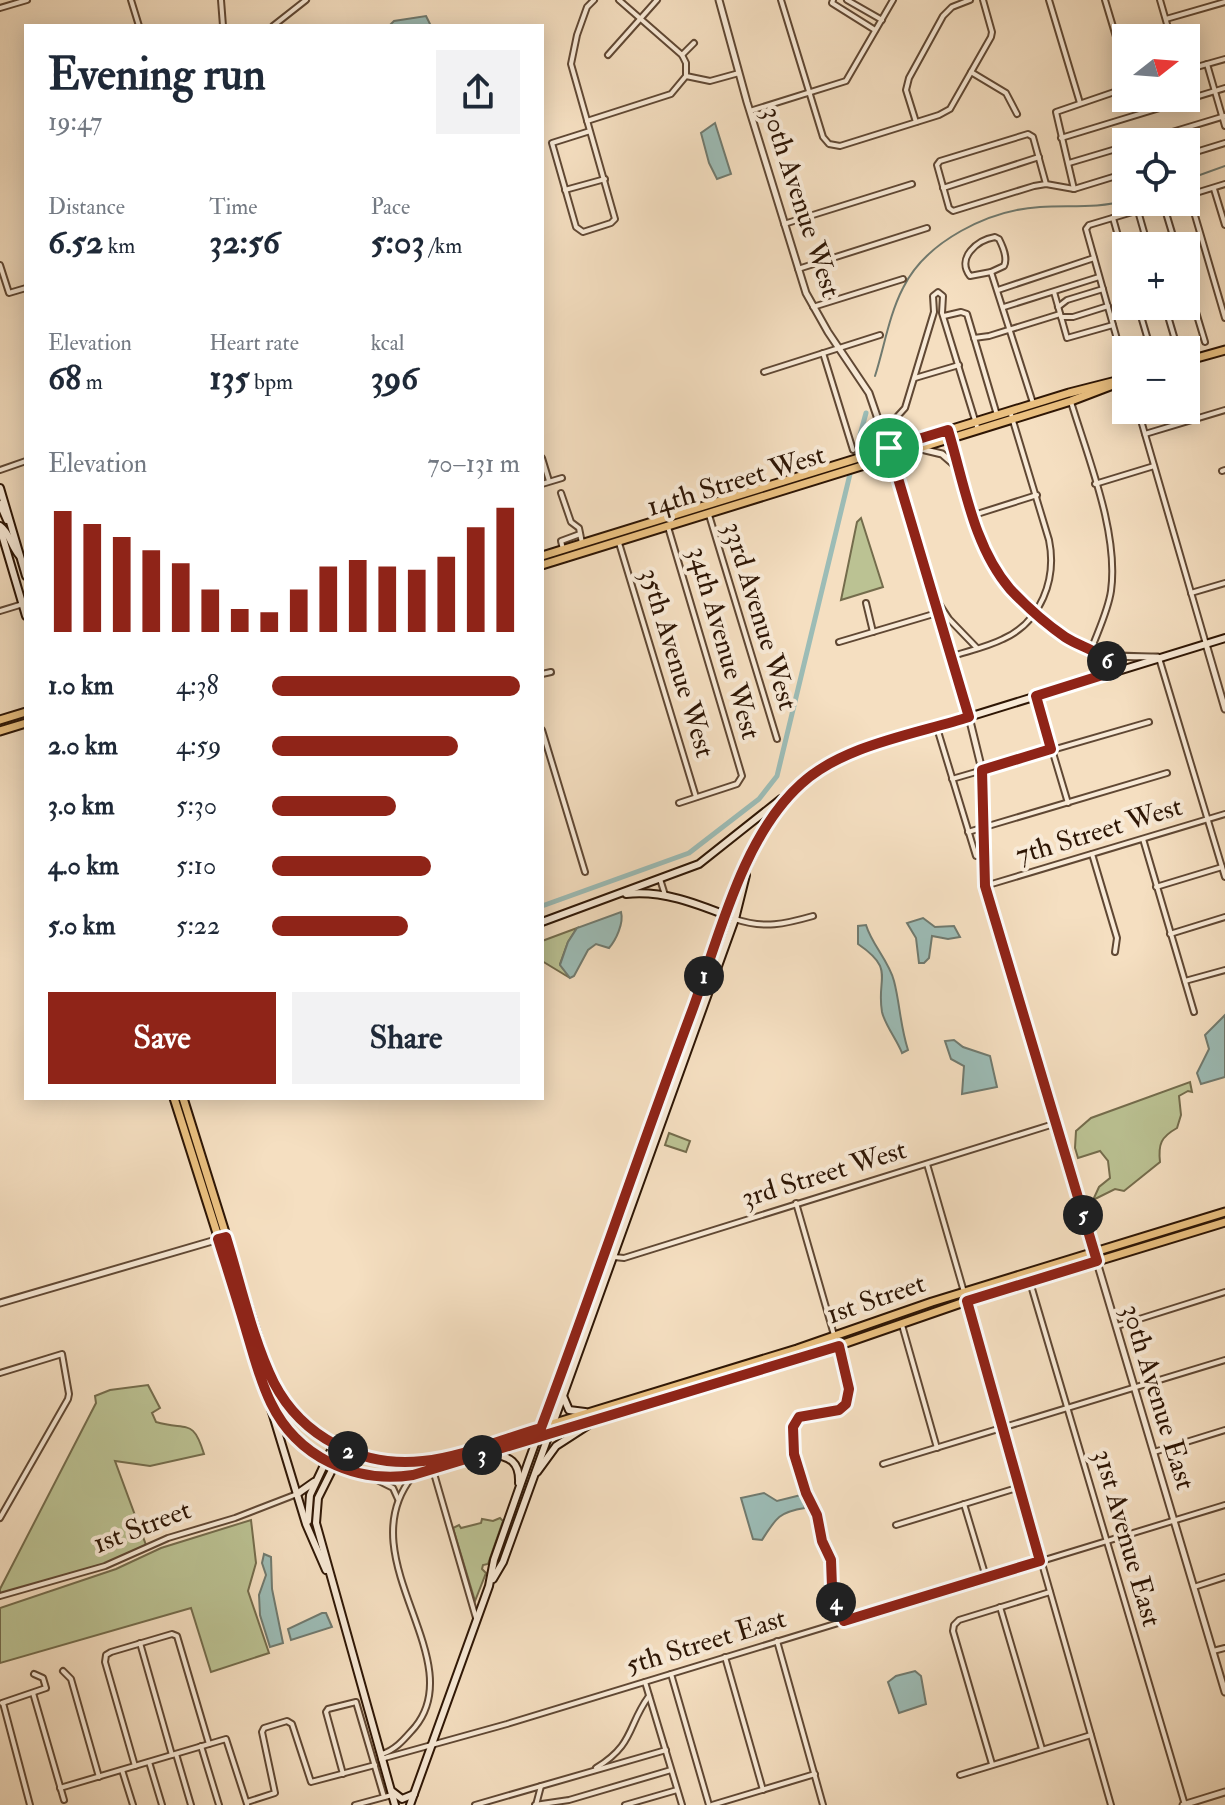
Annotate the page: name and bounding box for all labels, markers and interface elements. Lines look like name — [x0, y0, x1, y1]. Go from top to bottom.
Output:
north arrow — [1112, 24, 1200, 112]
map controls — [1112, 24, 1200, 424]
text: Evening run — [48, 48, 266, 103]
button: share — [436, 50, 520, 134]
street label: 30th Avenue West — [754, 102, 848, 302]
text: 19:47 — [48, 106, 102, 138]
button: locate — [1112, 128, 1200, 216]
text: Distance — [48, 193, 125, 221]
text: Time — [209, 193, 257, 221]
text: Pace — [371, 193, 410, 221]
text: 6.52 — [48, 221, 103, 264]
text: 32:56 — [209, 221, 280, 264]
text: 5:03 — [371, 221, 425, 264]
text: km — [103, 232, 135, 260]
text: /km — [425, 232, 462, 260]
button: + — [1112, 232, 1200, 320]
text: Elevation — [48, 329, 132, 357]
text: Heart rate — [209, 329, 299, 357]
text: kcal — [371, 329, 404, 357]
button: − — [1112, 336, 1200, 424]
text: 68 — [48, 357, 81, 400]
text: 135 — [209, 357, 249, 400]
text: 396 — [371, 357, 418, 400]
text: m — [81, 368, 103, 396]
text: bpm — [249, 368, 293, 396]
pin — [855, 414, 923, 482]
icon: arrive — [867, 426, 911, 470]
street label: 14th Street West — [643, 437, 829, 525]
text: Elevation — [48, 448, 147, 480]
text: 70–131 m — [427, 448, 520, 480]
street label: 33rd Avenue West — [715, 518, 805, 714]
street label: 34th Avenue West — [680, 543, 768, 743]
street label: 35th Avenue West — [632, 564, 722, 762]
pin: 6 — [1087, 641, 1127, 681]
text: 6 — [1101, 647, 1113, 675]
text: 1.0 km — [48, 670, 114, 702]
text: 4:38 — [176, 670, 219, 702]
text: 2.0 km — [48, 730, 118, 762]
text: 4:59 — [176, 730, 221, 762]
street label: 7th Street West — [1012, 789, 1186, 873]
text: 3.0 km — [48, 790, 114, 822]
text: 5:30 — [176, 790, 217, 822]
text: 4.0 km — [48, 850, 119, 882]
text: 5:10 — [176, 850, 216, 882]
text: 5.0 km — [48, 910, 115, 942]
text: 5:22 — [176, 910, 220, 942]
pin: 1 — [684, 956, 724, 996]
text: 1 — [700, 962, 708, 990]
button: Save — [48, 992, 276, 1084]
button: Share — [292, 992, 520, 1084]
street label: 3rd Street West — [737, 1132, 911, 1216]
pin: 5 — [1063, 1195, 1103, 1235]
text: 5 — [1078, 1201, 1088, 1229]
street label: 1st Street — [822, 1266, 930, 1332]
street label: 30th Avenue East — [1113, 1300, 1203, 1494]
pin: 2 — [328, 1431, 368, 1471]
pin: 3 — [462, 1435, 502, 1475]
text: 2 — [342, 1437, 354, 1465]
text: 3 — [478, 1441, 486, 1469]
street label: 31st Avenue East — [1085, 1445, 1169, 1631]
street label: 1st Street — [88, 1492, 196, 1562]
pin: 4 — [816, 1582, 856, 1622]
text: 4 — [830, 1588, 842, 1616]
street label: 5th Street East — [622, 1601, 790, 1683]

